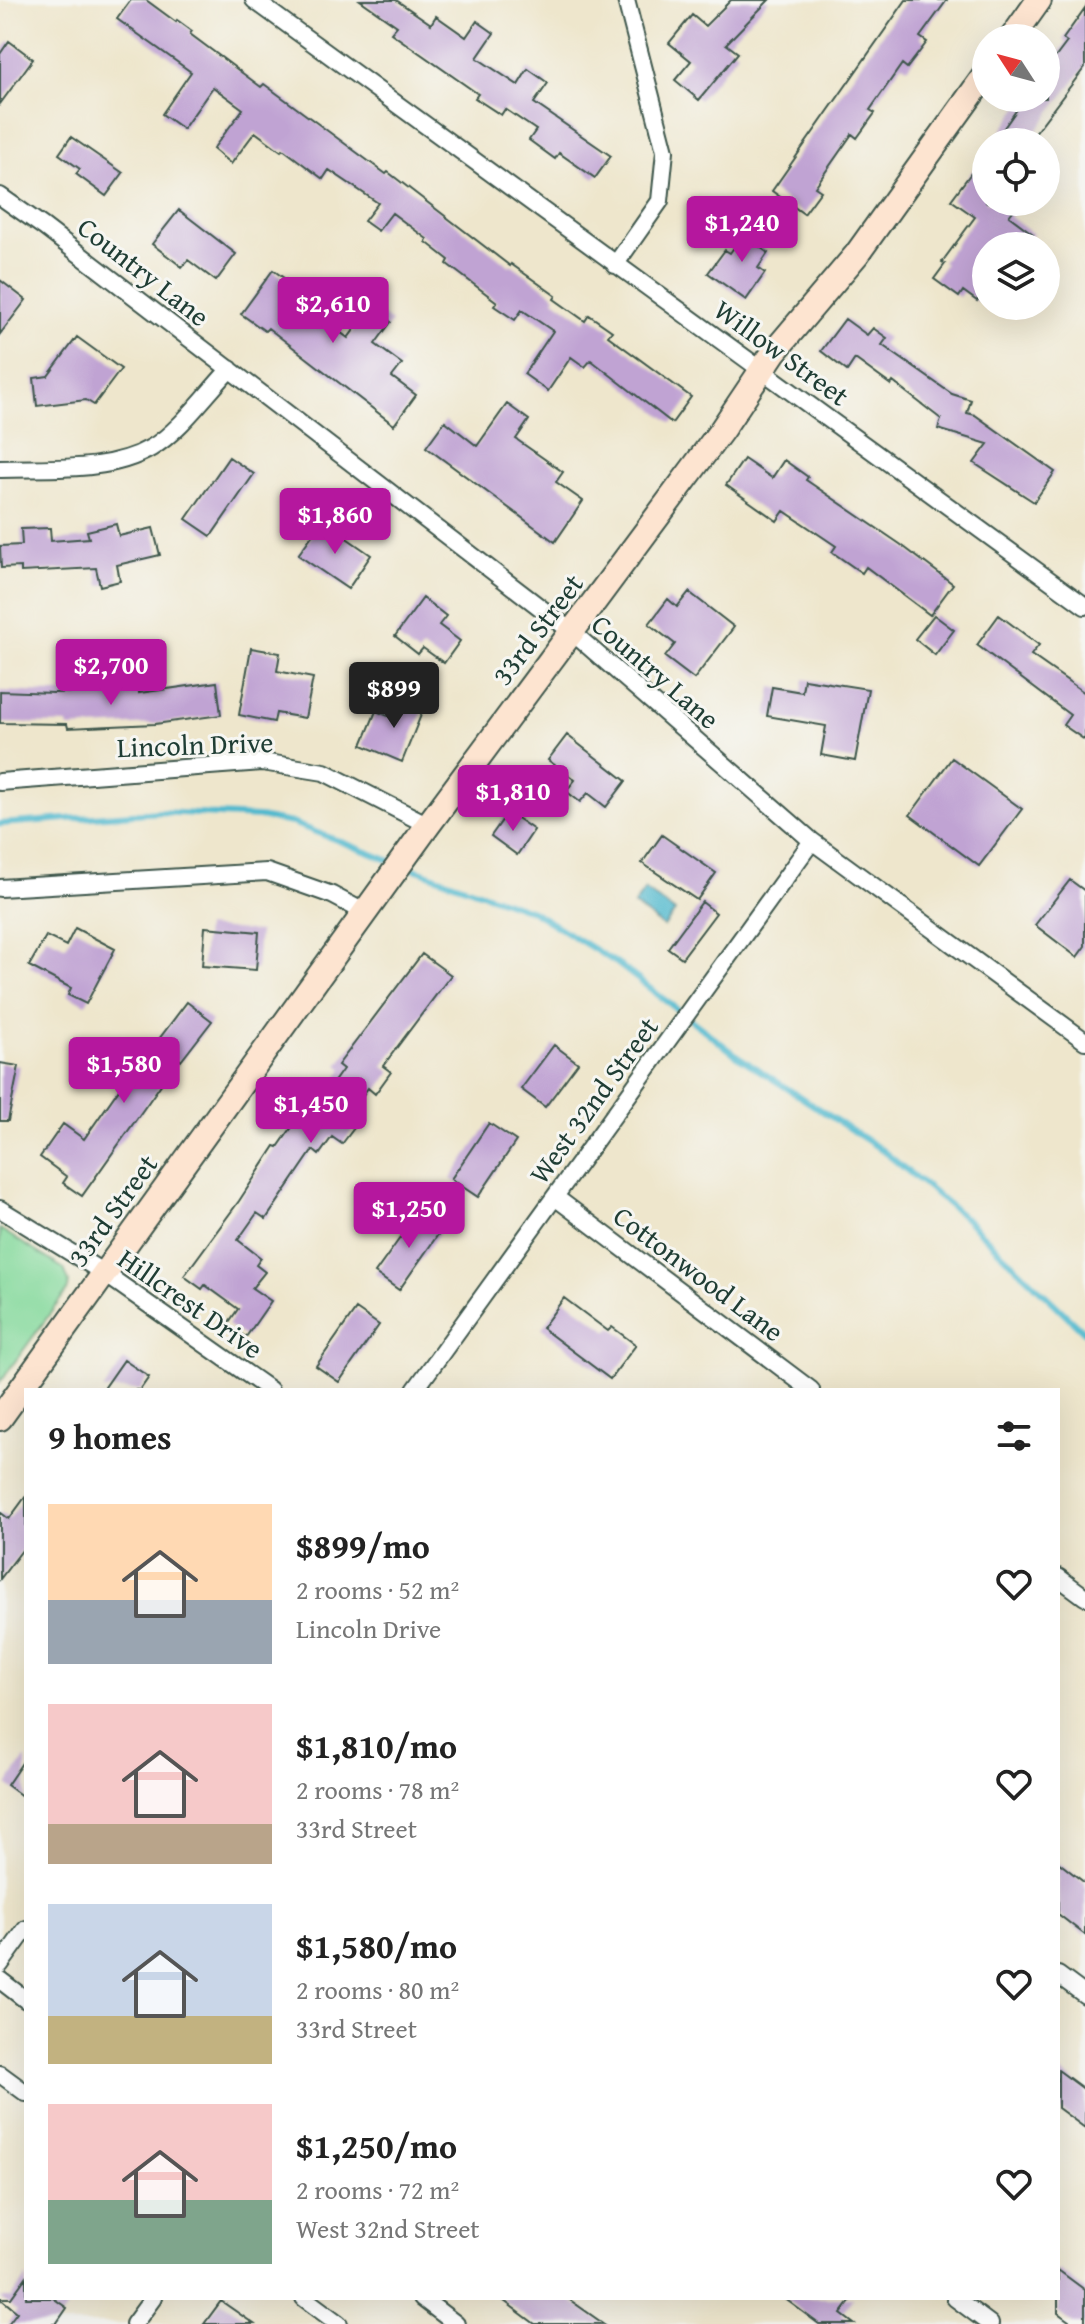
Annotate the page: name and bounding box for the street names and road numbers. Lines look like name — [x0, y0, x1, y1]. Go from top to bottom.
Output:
street label: Country Lane — [69, 206, 219, 336]
street label: Willow Street — [706, 289, 858, 415]
street label: 33rd Street — [481, 565, 593, 693]
street label: Country Lane — [583, 604, 729, 738]
street label: Lincoln Drive — [116, 721, 274, 767]
street label: West 32nd Street — [518, 1008, 668, 1192]
street label: 33rd Street — [57, 1145, 167, 1275]
street label: Cottonwood Lane — [605, 1195, 793, 1351]
street label: Hillcrest Drive — [110, 1238, 272, 1368]

